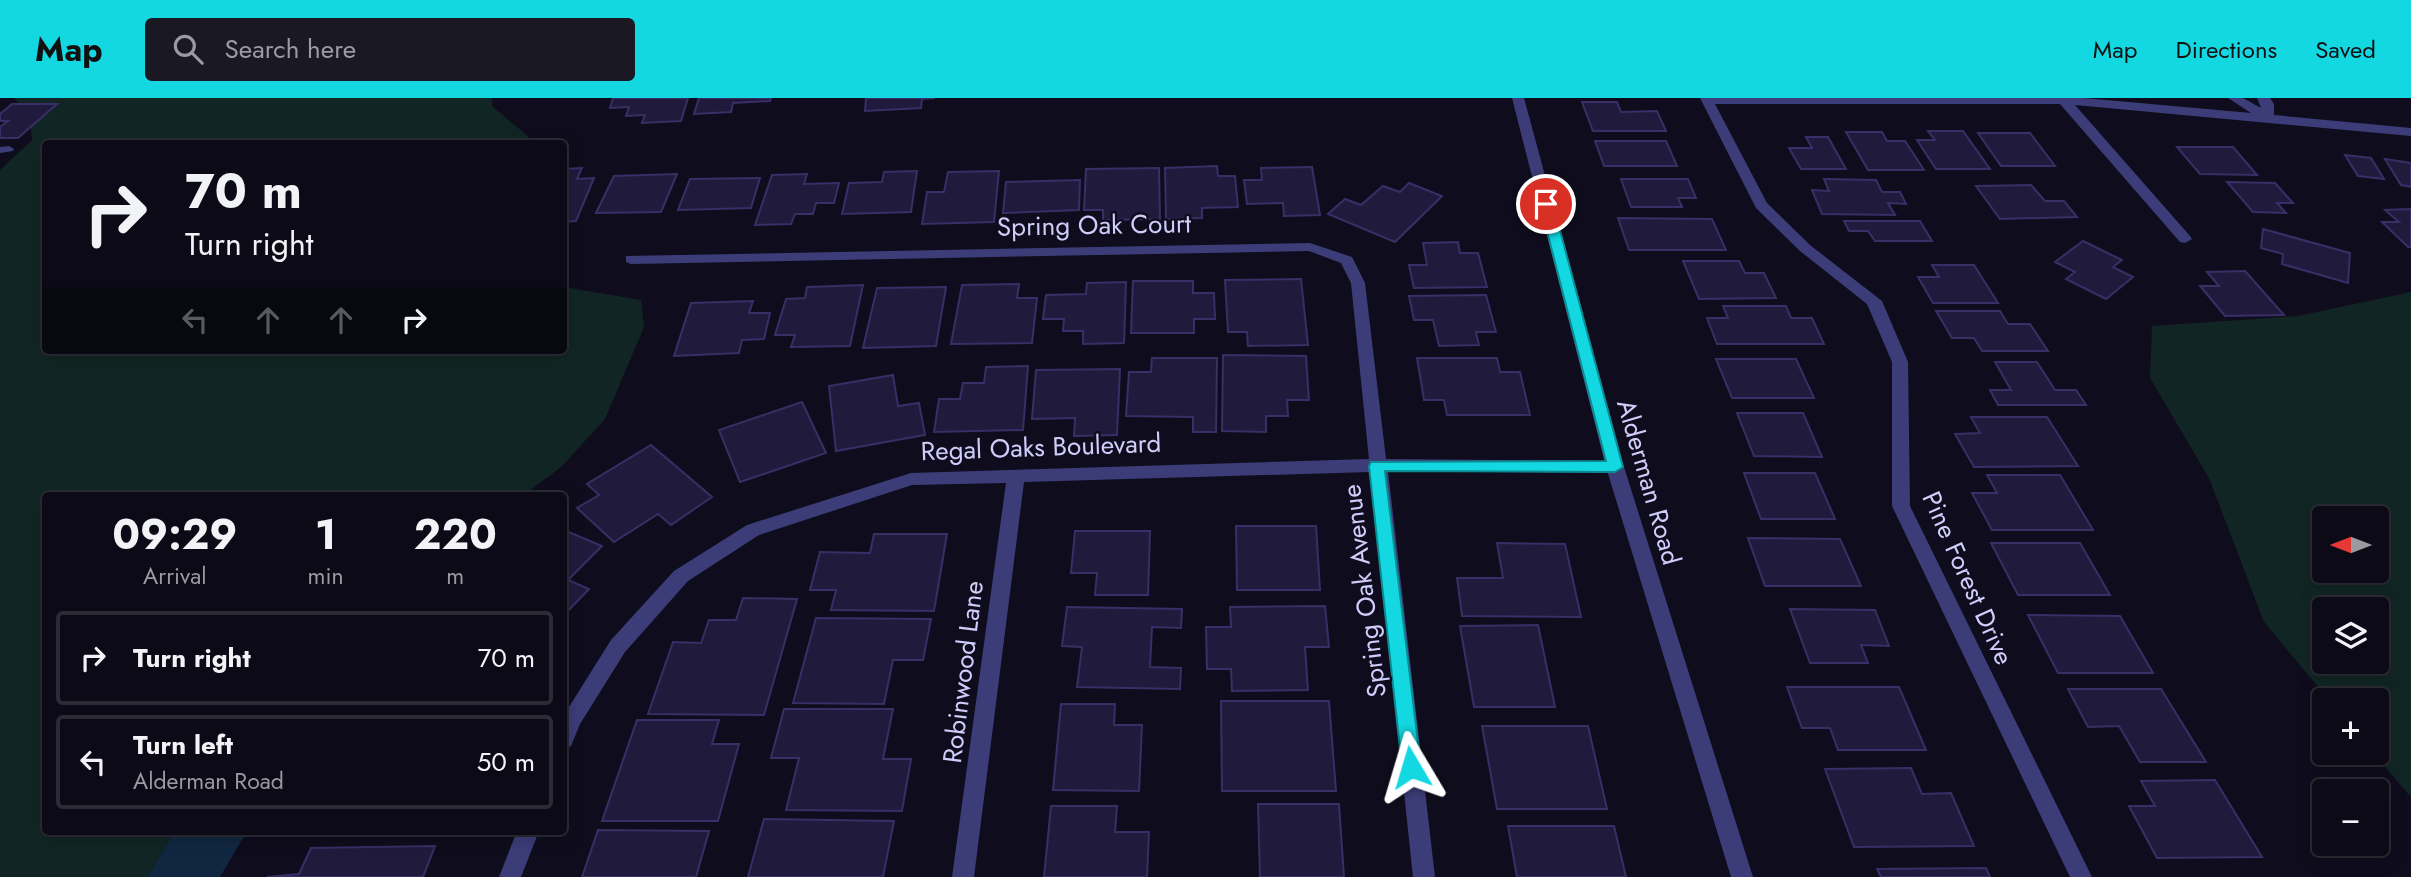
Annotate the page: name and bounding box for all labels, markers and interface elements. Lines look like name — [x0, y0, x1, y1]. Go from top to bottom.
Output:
search box — [145, 18, 635, 81]
text: Map — [35, 26, 103, 73]
icon: search — [169, 30, 207, 68]
text: Search here — [225, 30, 356, 68]
text: Map — [2093, 32, 2138, 67]
text: Directions — [2176, 32, 2277, 67]
text: Saved — [2315, 32, 2376, 67]
text: 70 m — [185, 156, 302, 226]
icon: right — [70, 168, 161, 259]
pin — [1516, 174, 1576, 234]
icon: arrive — [1527, 185, 1565, 223]
street label: Spring Oak Court — [997, 204, 1192, 246]
text: Turn right — [185, 221, 314, 267]
icon: left — [176, 301, 214, 339]
icon: ahead — [249, 301, 287, 339]
icon: ahead — [322, 301, 360, 339]
icon: right — [395, 301, 433, 339]
street label: Alderman Road — [1607, 395, 1691, 569]
street label: Regal Oaks Boulevard — [920, 424, 1162, 470]
street label: Spring Oak Avenue — [1332, 482, 1396, 700]
street label: Pine Forest Drive — [1913, 485, 2023, 671]
text: 09:29 — [112, 504, 237, 565]
text: 1 — [315, 504, 336, 565]
text: 220 — [414, 504, 497, 565]
north arrow — [2312, 506, 2389, 583]
map controls — [2312, 506, 2389, 856]
text: Arrival — [143, 559, 207, 593]
text: min — [308, 559, 344, 593]
text: m — [446, 559, 464, 593]
street label: Robinwood Lane — [933, 579, 993, 765]
button: layers — [2312, 597, 2389, 674]
icon: right — [74, 639, 112, 677]
text: Turn right — [133, 639, 251, 677]
text: 70 m — [478, 639, 535, 677]
button: + — [2312, 688, 2389, 765]
text: Turn left — [133, 726, 233, 764]
position arrow — [1374, 730, 1448, 804]
icon: left — [74, 743, 112, 781]
text: 50 m — [477, 743, 535, 781]
text: Alderman Road — [133, 764, 284, 798]
button: − — [2312, 779, 2389, 856]

